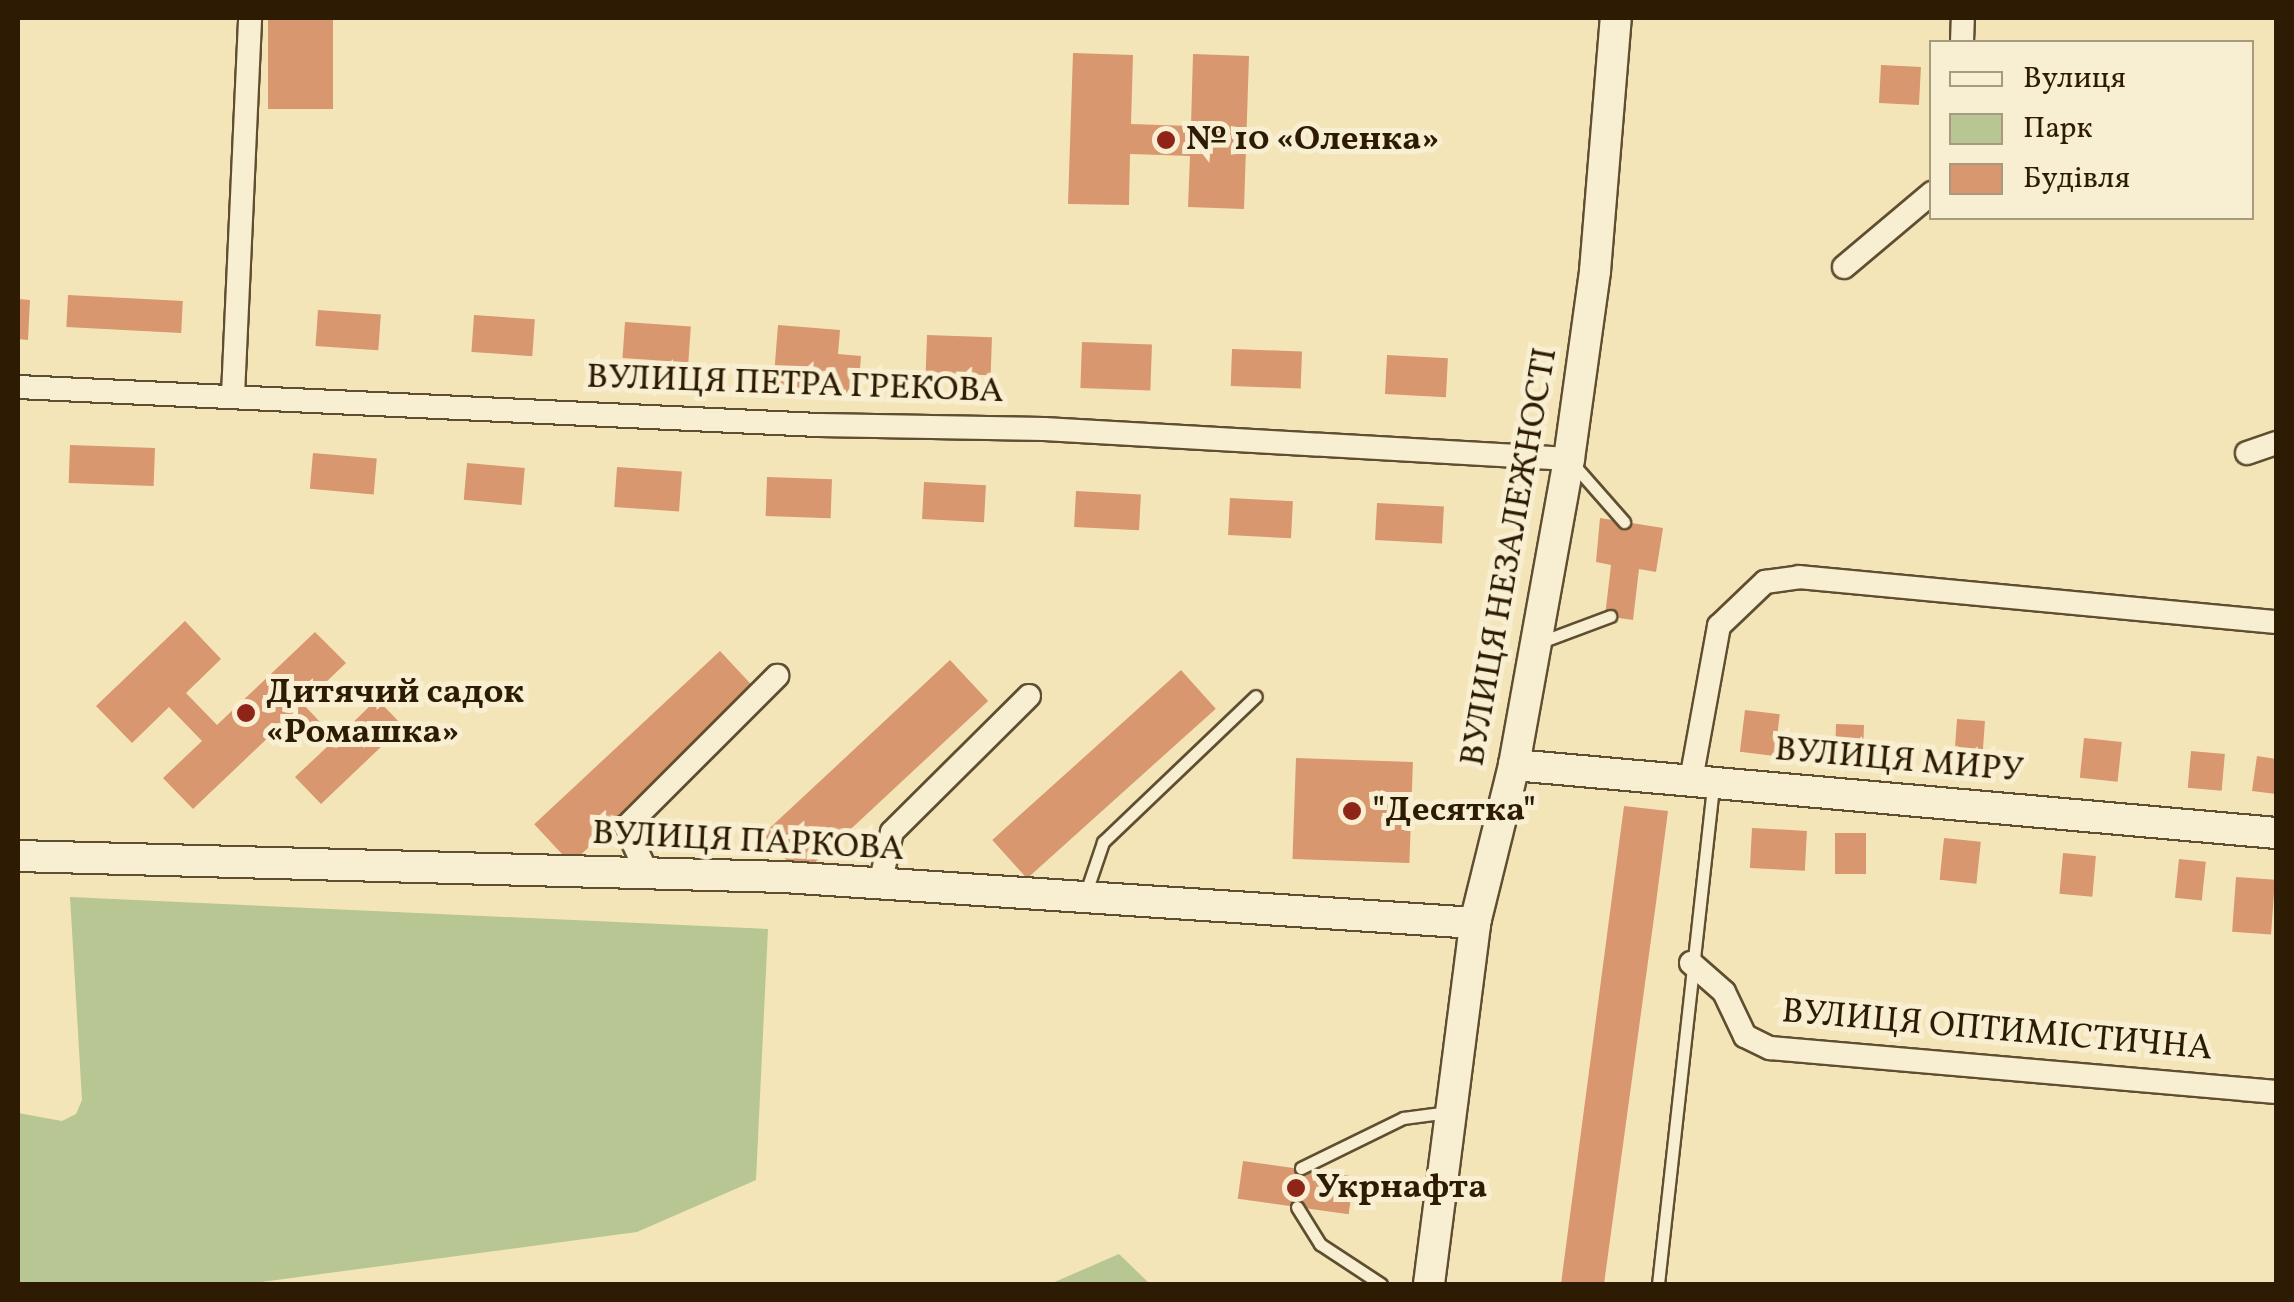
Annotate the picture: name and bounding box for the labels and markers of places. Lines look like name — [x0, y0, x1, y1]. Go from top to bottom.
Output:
place label: № 10 «Оленка» — [1186, 119, 1440, 161]
marker: № 10 «Оленка» — [1155, 129, 1177, 151]
place label: Дитячий садок «Ромашка» — [266, 672, 524, 754]
marker: Дитячий садок «Ромашка» — [235, 702, 257, 724]
place label: "Десятка" — [1372, 790, 1536, 832]
marker: "Десятка" — [1341, 800, 1363, 822]
place label: Укрнафта — [1316, 1167, 1487, 1209]
marker: Укрнафта — [1285, 1177, 1307, 1199]

